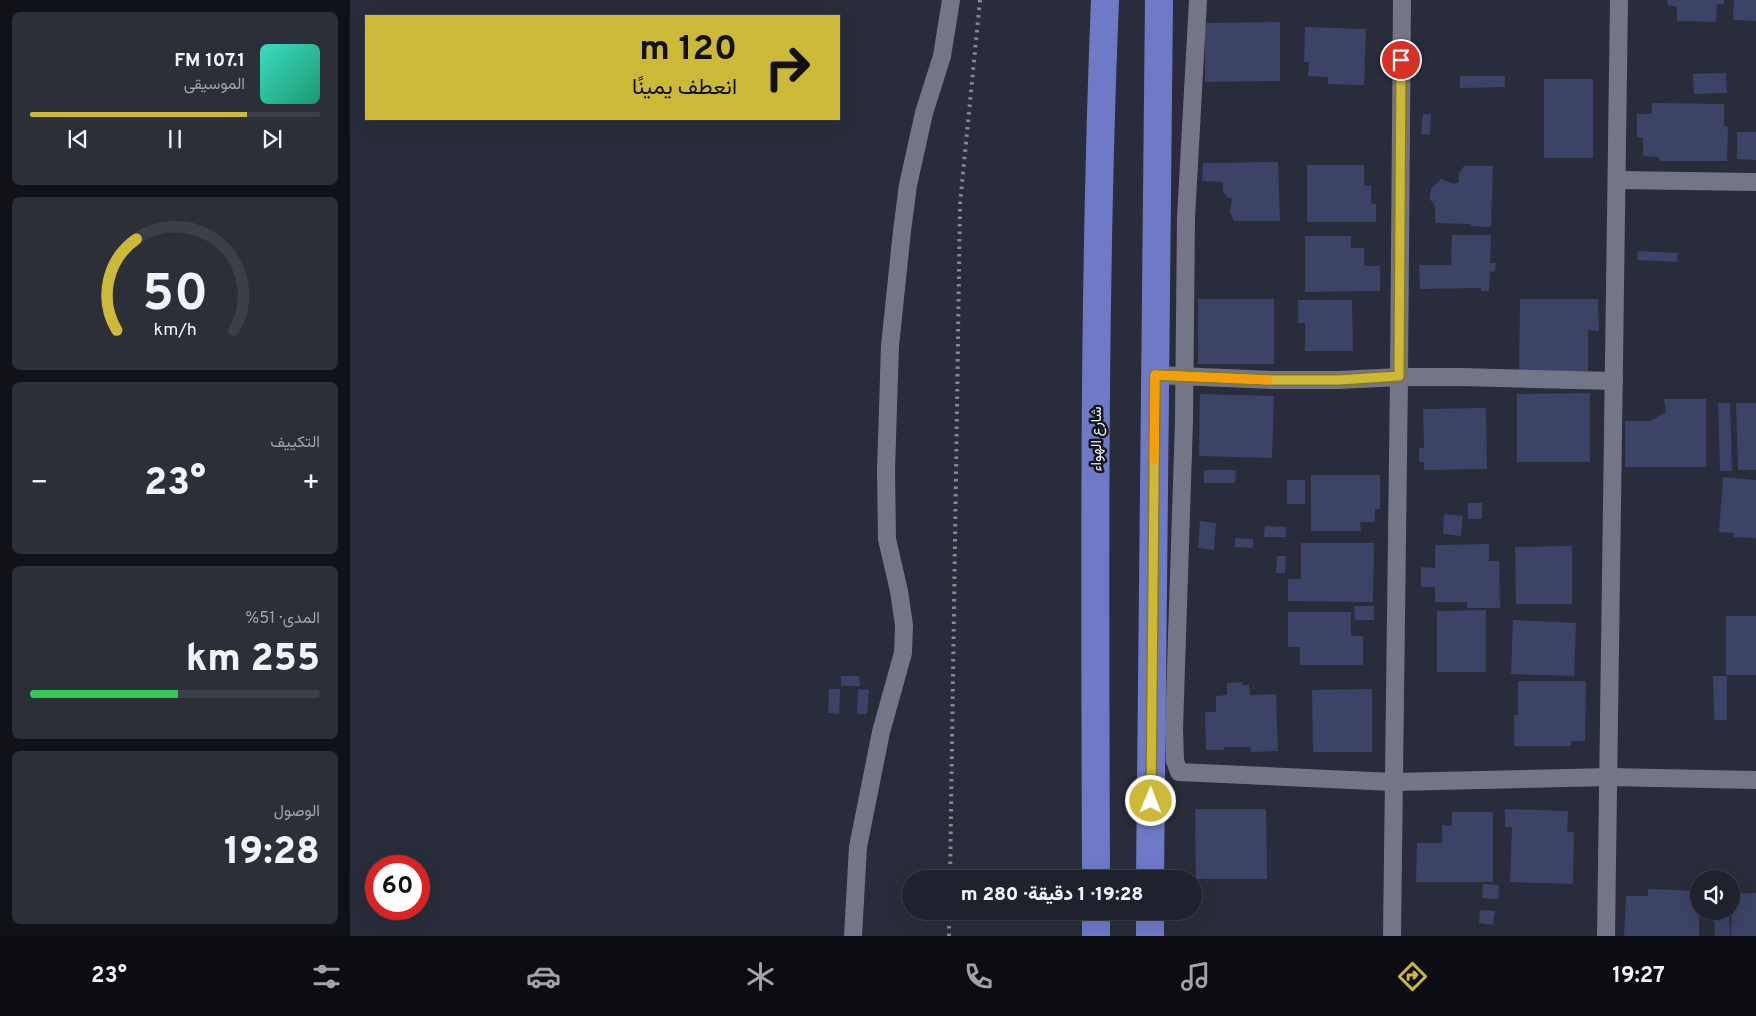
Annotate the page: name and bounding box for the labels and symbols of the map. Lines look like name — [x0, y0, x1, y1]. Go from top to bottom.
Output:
pin — [1380, 39, 1422, 81]
street label: شارع الهواء — [1088, 406, 1107, 472]
position arrow — [1124, 774, 1176, 826]
speed limit sign: 60 — [365, 855, 430, 920]

